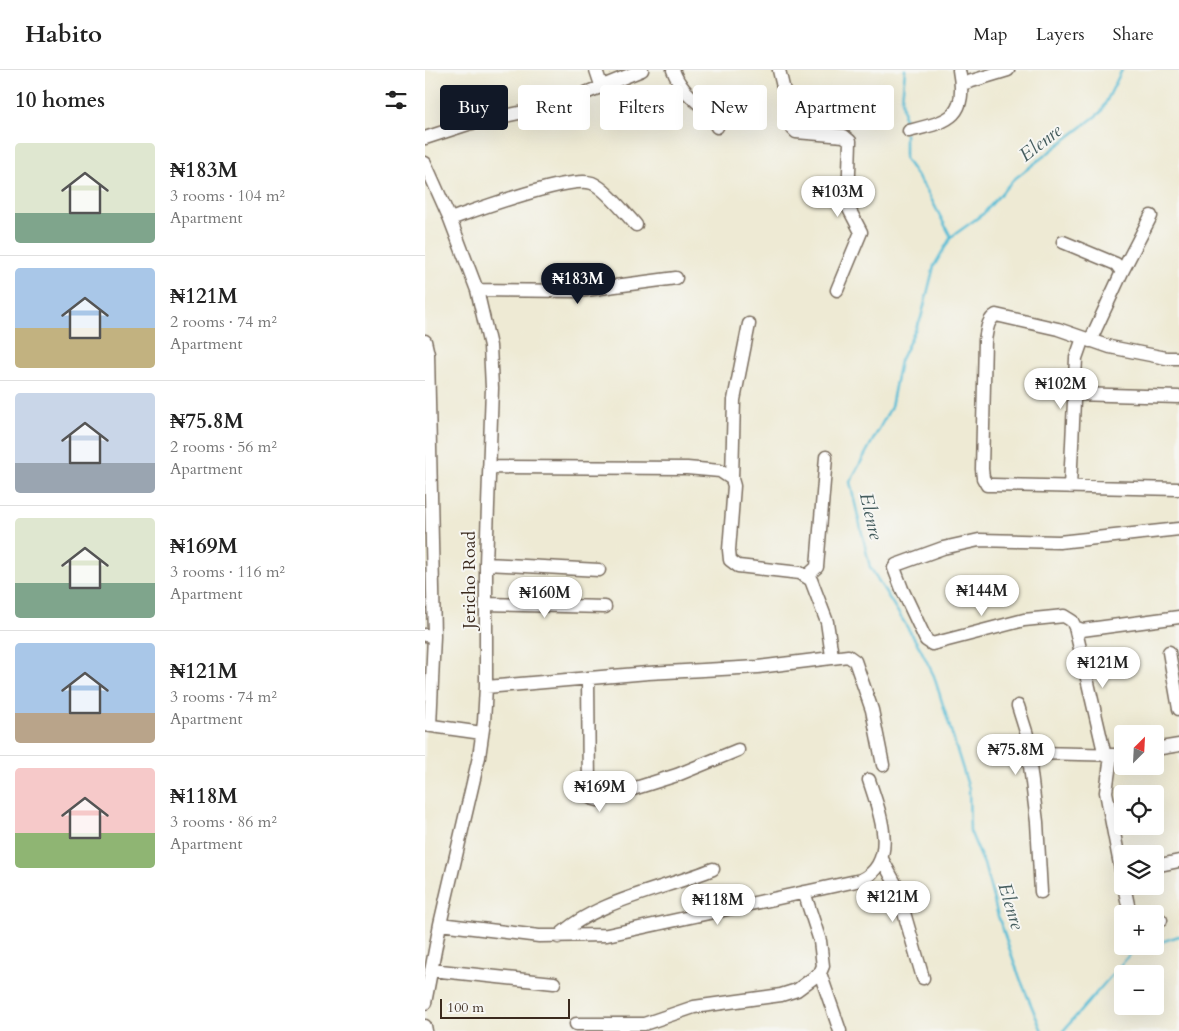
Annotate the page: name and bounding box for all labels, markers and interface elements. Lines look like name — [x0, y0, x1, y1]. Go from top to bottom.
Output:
text: Habito — [25, 18, 102, 51]
text: Map — [973, 22, 1008, 47]
text: Layers — [1036, 22, 1085, 47]
text: Share — [1113, 22, 1154, 47]
chip: Buy — [440, 85, 508, 130]
chip: Rent — [518, 85, 590, 130]
chip: Filters — [600, 85, 683, 130]
chip: New — [693, 85, 767, 130]
chip: Apartment — [777, 85, 894, 130]
text: 10 homes — [15, 86, 105, 115]
icon: filters — [382, 86, 410, 114]
water label: Elenre — [1014, 118, 1068, 168]
text: ₦183M — [170, 156, 238, 185]
icon: home — [55, 163, 115, 223]
pin: ₦103M — [803, 176, 873, 218]
text: ₦103M — [812, 181, 864, 203]
text: 3 rooms · 104 m² — [170, 185, 285, 207]
text: Apartment — [170, 207, 243, 229]
pin: ₦183M — [543, 262, 613, 305]
text: ₦183M — [552, 268, 604, 290]
text: ₦121M — [170, 282, 238, 311]
icon: home — [55, 288, 115, 348]
text: 2 rooms · 74 m² — [170, 311, 277, 333]
text: Apartment — [170, 333, 243, 355]
pin: ₦102M — [1026, 368, 1096, 410]
text: ₦102M — [1035, 373, 1087, 395]
text: ₦75.8M — [170, 407, 244, 436]
icon: home — [55, 413, 115, 473]
text: 2 rooms · 56 m² — [170, 436, 277, 458]
text: Apartment — [170, 458, 243, 480]
water label: Elenre — [853, 490, 889, 543]
street label: Jericho Road — [457, 531, 482, 632]
text: ₦169M — [170, 532, 238, 561]
icon: home — [55, 538, 115, 598]
text: 3 rooms · 116 m² — [170, 561, 285, 583]
pin: ₦144M — [947, 574, 1017, 617]
pin: ₦160M — [510, 576, 580, 619]
text: ₦144M — [956, 580, 1008, 602]
text: ₦160M — [519, 582, 571, 604]
text: Apartment — [170, 583, 243, 605]
pin: ₦121M — [1068, 646, 1138, 689]
text: ₦121M — [1077, 652, 1129, 674]
text: ₦121M — [170, 657, 238, 686]
icon: home — [55, 663, 115, 723]
text: 3 rooms · 74 m² — [170, 686, 277, 708]
text: Apartment — [170, 708, 243, 730]
north arrow — [1114, 725, 1164, 775]
map controls — [1114, 725, 1164, 1015]
pin: ₦75.8M — [975, 734, 1057, 776]
text: ₦75.8M — [988, 739, 1044, 761]
pin: ₦169M — [565, 770, 635, 813]
text: ₦169M — [574, 776, 626, 798]
text: ₦118M — [170, 782, 238, 811]
button: locate — [1114, 785, 1164, 835]
icon: home — [55, 788, 115, 848]
text: 3 rooms · 86 m² — [170, 811, 277, 833]
text: Apartment — [170, 833, 243, 855]
button: layers — [1114, 845, 1164, 895]
pin: ₦121M — [858, 880, 928, 923]
water label: Elenre — [992, 880, 1031, 933]
pin: ₦118M — [683, 884, 753, 926]
text: ₦121M — [867, 886, 919, 908]
text: ₦118M — [692, 889, 744, 911]
button: + — [1114, 905, 1164, 955]
button: − — [1114, 965, 1164, 1015]
scale bar — [440, 996, 570, 1019]
text: 100 m — [447, 998, 484, 1017]

